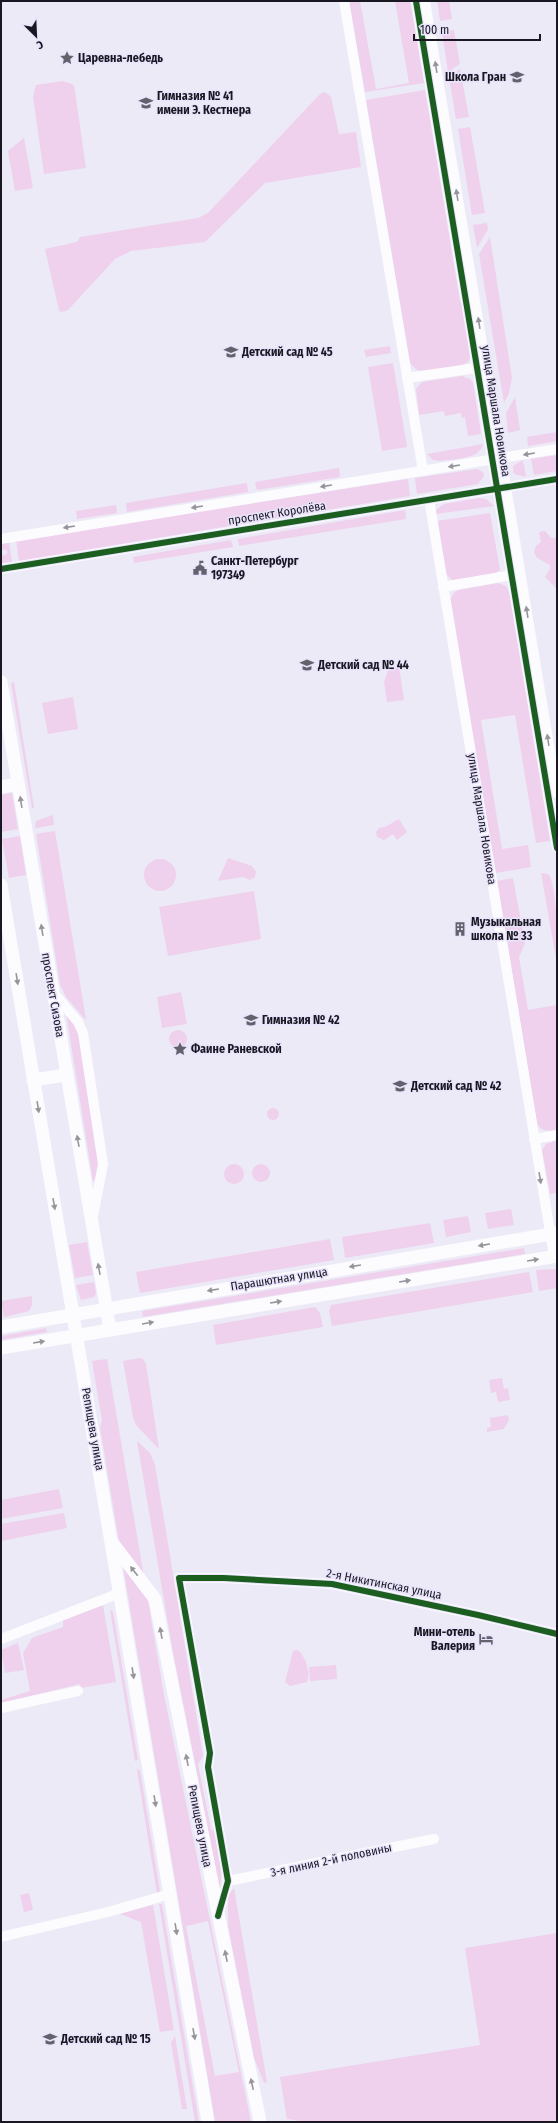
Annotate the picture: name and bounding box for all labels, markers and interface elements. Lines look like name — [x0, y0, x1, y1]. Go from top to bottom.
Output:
north arrow — [16, 16, 56, 56]
scale bar — [414, 16, 540, 42]
text: 100 m — [420, 23, 449, 37]
text: С — [34, 38, 45, 52]
place icon: Царевна-лебедь — [59, 50, 75, 66]
place label: Царевна-лебедь — [78, 51, 163, 65]
one-way arrow — [433, 61, 439, 73]
school or university icon: Школа Гран — [509, 69, 525, 85]
place label: Школа Гран — [445, 70, 506, 84]
place label: Гимназия № 41 имени Э. Кестнера — [157, 89, 251, 117]
school or university icon: Гимназия № 41 имени Э. Кестнера — [138, 95, 154, 111]
one-way arrow — [454, 189, 460, 201]
one-way arrow — [476, 317, 482, 330]
school or university icon: Детский сад № 45 — [223, 344, 239, 360]
street label: улица Маршала Новикова — [479, 344, 513, 478]
place label: Детский сад № 45 — [241, 345, 333, 359]
one-way arrow — [523, 451, 535, 457]
one-way arrow — [448, 463, 460, 469]
one-way arrow — [320, 484, 332, 490]
street label: проспект Королёва — [227, 498, 327, 528]
one-way arrow — [191, 504, 203, 510]
one-way arrow — [63, 524, 75, 530]
place label: Санкт-Петербург 197349 — [211, 554, 299, 582]
public building icon: Санкт-Петербург 197349 — [192, 560, 208, 576]
one-way arrow — [524, 606, 530, 618]
school or university icon: Детский сад № 44 — [299, 657, 315, 673]
place label: Детский сад № 44 — [317, 658, 409, 672]
one-way arrow — [545, 734, 551, 746]
street label: улица Маршала Новикова — [465, 752, 499, 886]
one-way arrow — [18, 796, 24, 808]
place label: Музыкальная школа № 33 — [471, 915, 541, 943]
building icon: Музыкальная школа № 33 — [452, 921, 468, 937]
one-way arrow — [39, 924, 45, 936]
street label: проспект Сизова — [39, 952, 67, 1038]
one-way arrow — [14, 973, 20, 985]
school or university icon: Гимназия № 42 — [243, 1012, 259, 1028]
place label: Гимназия № 42 — [262, 1013, 340, 1027]
place icon: Фаине Раневской — [172, 1041, 188, 1057]
place label: Фаине Раневской — [191, 1042, 282, 1056]
school or university icon: Детский сад № 42 — [392, 1078, 408, 1094]
place label: Детский сад № 42 — [410, 1079, 502, 1093]
one-way arrow — [35, 1101, 41, 1114]
one-way arrow — [74, 1135, 80, 1147]
one-way arrow — [538, 1172, 544, 1184]
one-way arrow — [51, 1198, 57, 1210]
one-way arrow — [478, 1242, 490, 1248]
one-way arrow — [527, 1257, 539, 1263]
one-way arrow — [96, 1263, 102, 1275]
street label: Парашютная улица — [229, 1264, 329, 1294]
one-way arrow — [349, 1264, 362, 1270]
one-way arrow — [398, 1278, 411, 1284]
one-way arrow — [207, 1287, 219, 1293]
one-way arrow — [270, 1299, 282, 1305]
one-way arrow — [142, 1320, 154, 1326]
one-way arrow — [33, 1339, 45, 1345]
street label: Репищева улица — [79, 1387, 107, 1472]
one-way arrow — [129, 1566, 138, 1577]
street label: 2-я Никитинская улица — [325, 1566, 443, 1602]
place label: Мини-отель Валерия — [414, 1625, 475, 1653]
one-way arrow — [158, 1627, 164, 1639]
hotel icon: Мини-отель Валерия — [478, 1631, 494, 1647]
one-way arrow — [130, 1667, 136, 1679]
one-way arrow — [183, 1754, 189, 1766]
street label: Репищева улица — [185, 1784, 215, 1869]
one-way arrow — [152, 1795, 158, 1807]
street label: 3-я линия 2-й половины — [269, 1840, 393, 1880]
one-way arrow — [173, 1923, 179, 1936]
one-way arrow — [223, 1950, 229, 1963]
one-way arrow — [191, 2028, 197, 2040]
school or university icon: Детский сад № 15 — [42, 2031, 58, 2047]
place label: Детский сад № 15 — [60, 2032, 151, 2046]
one-way arrow — [248, 2078, 254, 2090]

